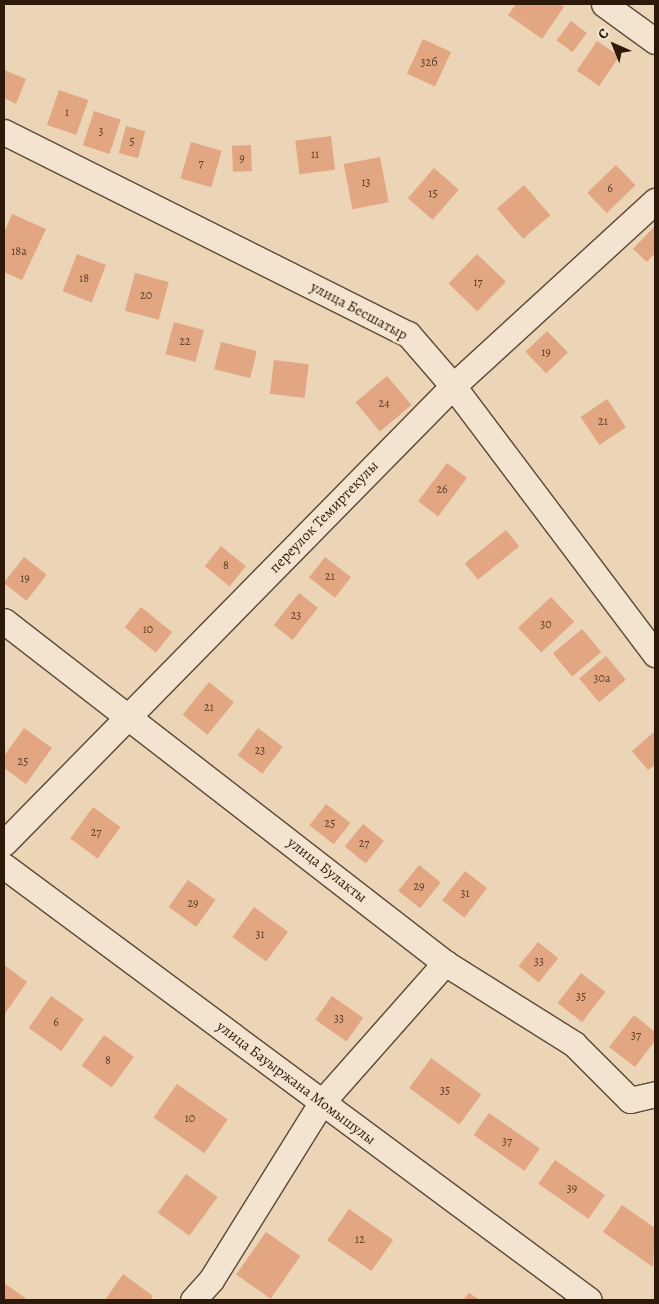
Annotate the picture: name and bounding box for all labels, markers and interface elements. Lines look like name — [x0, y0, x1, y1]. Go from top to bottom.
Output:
north arrow — [589, 20, 639, 70]
text: С — [594, 24, 613, 44]
house number: 32б — [421, 56, 437, 70]
house number: 1 — [65, 106, 69, 120]
house number: 3 — [99, 125, 103, 139]
house number: 5 — [129, 135, 135, 149]
house number: 11 — [311, 148, 319, 162]
house number: 9 — [239, 152, 245, 166]
house number: 7 — [198, 157, 204, 171]
house number: 13 — [361, 176, 371, 190]
house number: 6 — [607, 182, 613, 196]
house number: 15 — [428, 187, 438, 201]
house number: 18а — [11, 245, 27, 259]
house number: 18 — [79, 272, 89, 286]
house number: 17 — [473, 276, 483, 290]
street label: улица Бесшатыр — [307, 278, 411, 344]
house number: 20 — [140, 289, 152, 303]
house number: 22 — [179, 335, 191, 349]
house number: 19 — [541, 346, 551, 360]
house number: 24 — [378, 397, 390, 411]
house number: 21 — [598, 415, 608, 429]
street label: переулок Темиртекулы — [266, 457, 382, 577]
house number: 26 — [436, 483, 448, 497]
house number: 8 — [223, 559, 229, 573]
house number: 21 — [325, 570, 335, 584]
house number: 19 — [20, 572, 30, 586]
house number: 23 — [291, 609, 301, 623]
house number: 30 — [540, 618, 552, 632]
house number: 10 — [143, 623, 153, 637]
house number: 30а — [594, 672, 610, 686]
house number: 21 — [204, 701, 214, 715]
house number: 23 — [255, 744, 265, 758]
house number: 25 — [18, 755, 28, 769]
house number: 25 — [325, 817, 335, 831]
house number: 27 — [91, 826, 101, 840]
street label: улица Булакты — [284, 833, 370, 907]
house number: 27 — [359, 837, 369, 851]
house number: 29 — [413, 880, 425, 894]
house number: 31 — [460, 887, 470, 901]
house number: 29 — [187, 897, 199, 911]
house number: 31 — [255, 928, 265, 942]
house number: 33 — [534, 955, 544, 969]
house number: 35 — [576, 990, 586, 1004]
house number: 33 — [334, 1012, 344, 1026]
house number: 6 — [53, 1016, 59, 1030]
street label: улица Бауыржана Момышулы — [213, 1017, 379, 1149]
house number: 37 — [631, 1029, 641, 1043]
house number: 8 — [105, 1054, 111, 1068]
house number: 35 — [440, 1084, 450, 1098]
house number: 10 — [185, 1112, 195, 1126]
house number: 37 — [502, 1135, 512, 1149]
house number: 39 — [567, 1182, 577, 1196]
house number: 12 — [355, 1233, 365, 1247]

